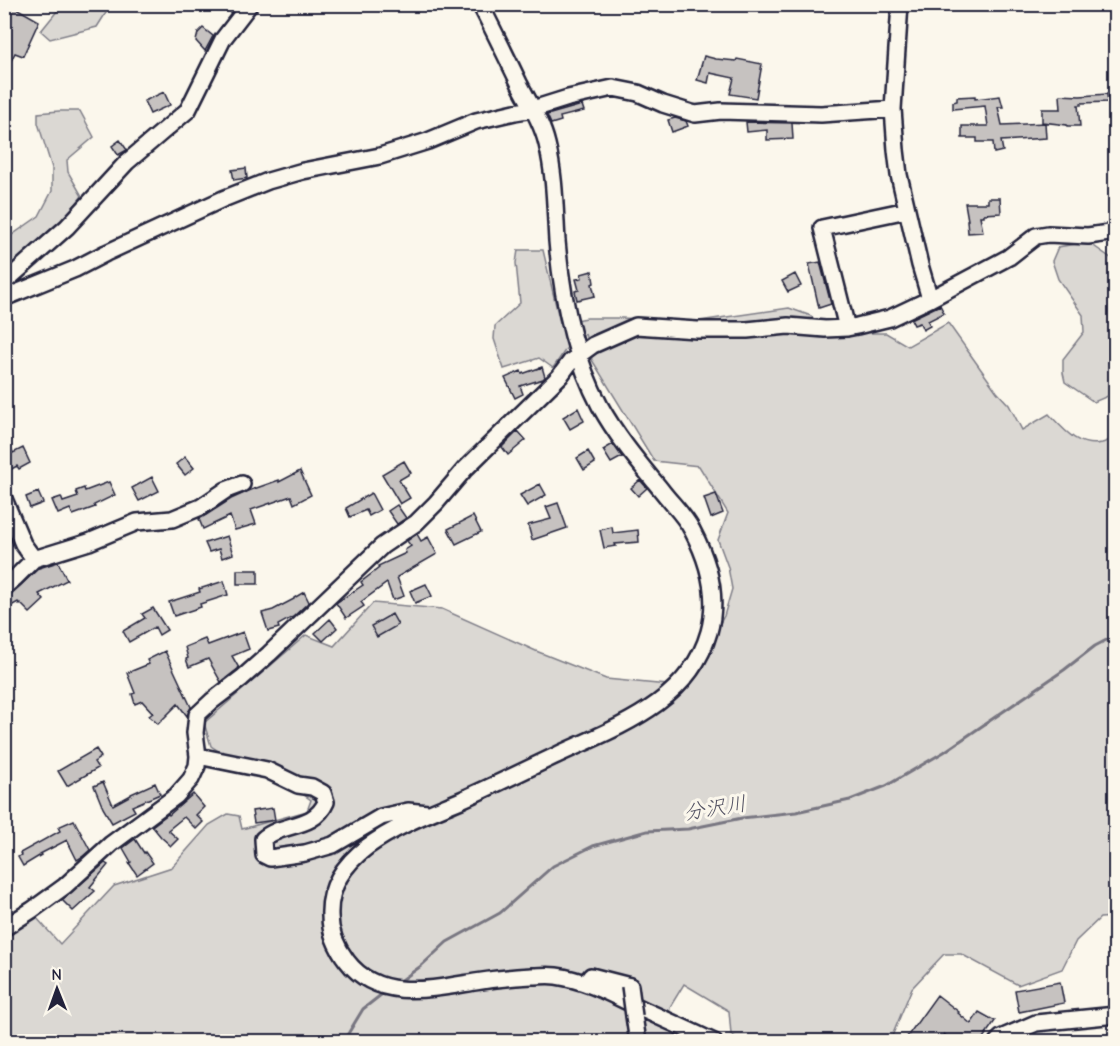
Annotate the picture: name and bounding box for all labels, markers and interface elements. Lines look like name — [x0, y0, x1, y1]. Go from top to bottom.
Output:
water label: 分沢川 — [682, 791, 748, 825]
north arrow — [27, 959, 87, 1019]
text: N — [51, 966, 62, 984]

